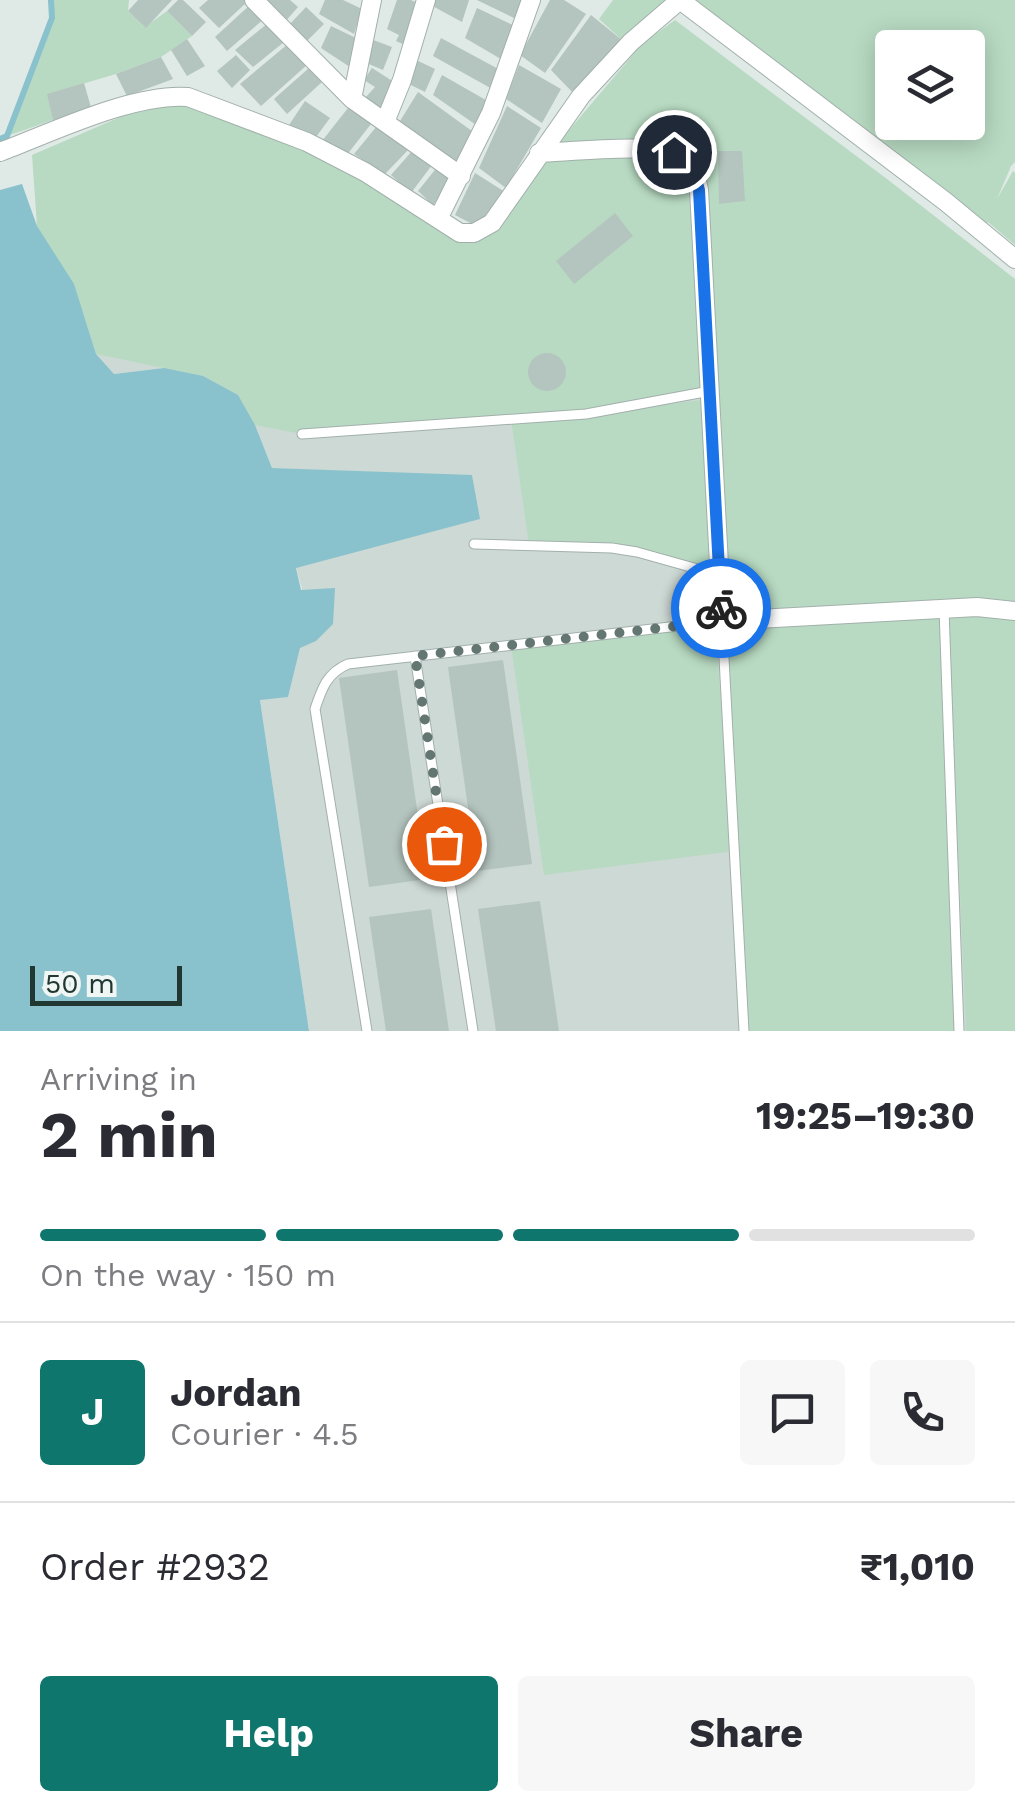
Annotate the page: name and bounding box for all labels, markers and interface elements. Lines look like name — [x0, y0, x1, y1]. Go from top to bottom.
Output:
map controls — [875, 30, 985, 140]
button: layers — [875, 30, 985, 140]
pin — [632, 110, 717, 195]
icon: home — [647, 125, 702, 180]
courier — [671, 558, 771, 658]
icon: bike — [694, 581, 749, 636]
pin — [402, 802, 487, 887]
icon: bag — [417, 817, 472, 872]
scale bar — [30, 961, 182, 1006]
text: 50 m — [45, 967, 115, 1000]
text: Arriving in — [40, 1060, 197, 1098]
text: 19:25–19:30 — [756, 1094, 975, 1138]
text: 2 min — [40, 1097, 218, 1173]
text: On the way · 150 m — [40, 1256, 336, 1294]
button: chat — [740, 1360, 845, 1465]
button: phone — [870, 1360, 975, 1465]
text: Jordan — [170, 1371, 302, 1415]
text: J — [81, 1390, 104, 1434]
text: Courier · 4.5 — [170, 1415, 359, 1453]
text: Order #2932 — [40, 1545, 270, 1589]
text: ₹1,010 — [860, 1545, 975, 1589]
button: Help — [40, 1676, 498, 1791]
button: Share — [518, 1676, 975, 1791]

